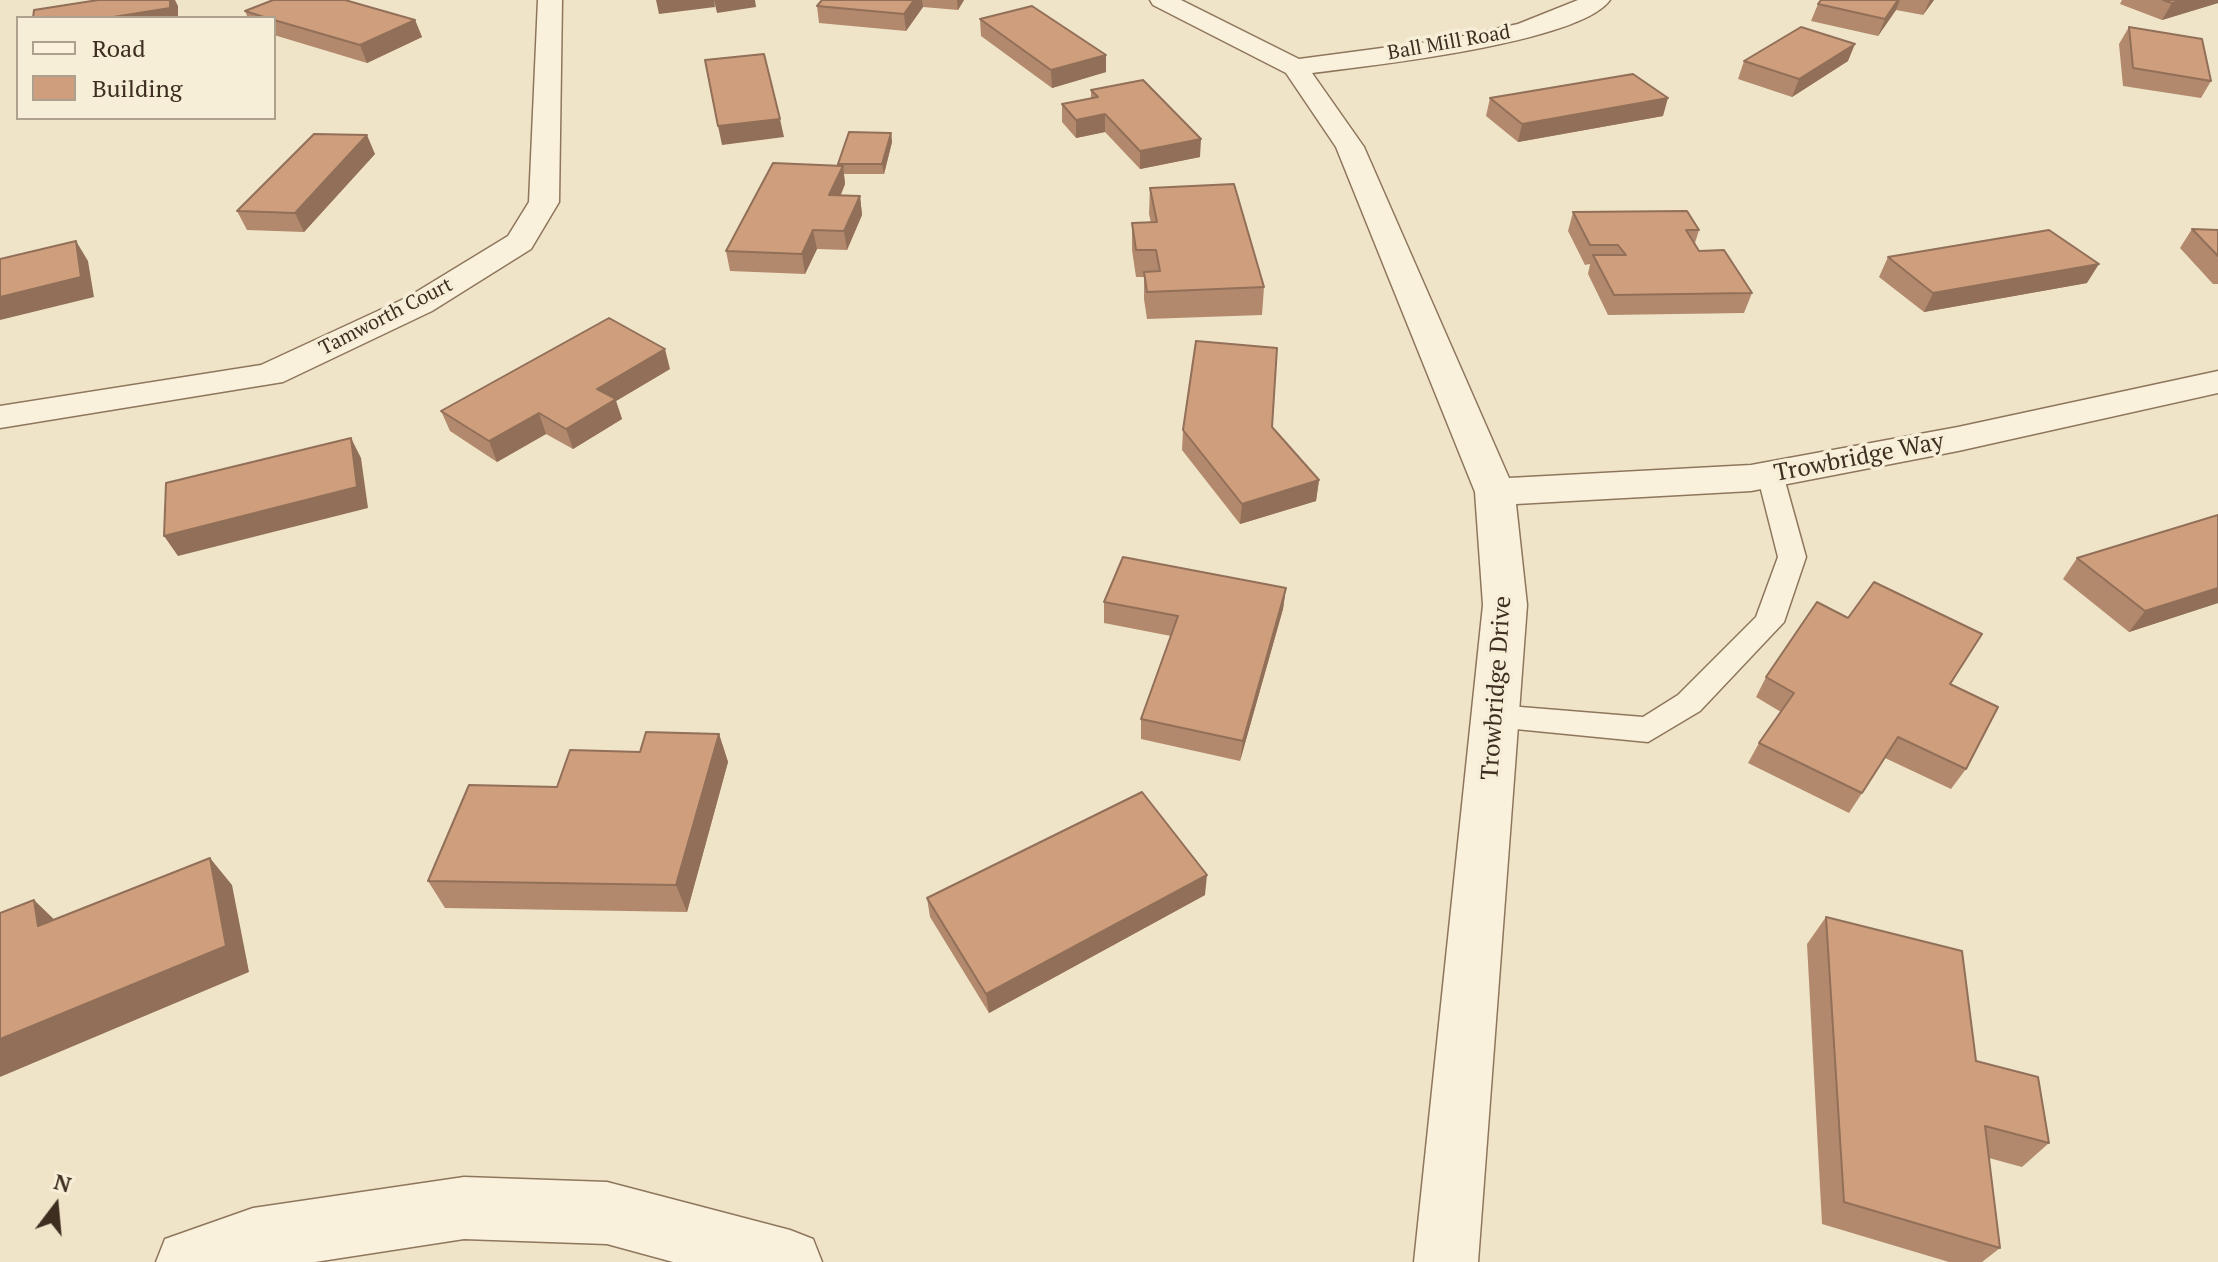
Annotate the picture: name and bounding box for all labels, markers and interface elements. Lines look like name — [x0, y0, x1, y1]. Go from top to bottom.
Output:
legend — [16, 16, 276, 120]
street label: Ball Mill Road — [1386, 20, 1512, 66]
text: Road — [92, 32, 146, 64]
text: Building — [92, 72, 182, 104]
street label: Tamworth Court — [315, 273, 457, 361]
street label: Trowbridge Way — [1772, 427, 1946, 489]
street label: Trowbridge Drive — [1476, 595, 1518, 781]
north arrow — [16, 1166, 96, 1246]
text: N — [51, 1166, 75, 1199]

